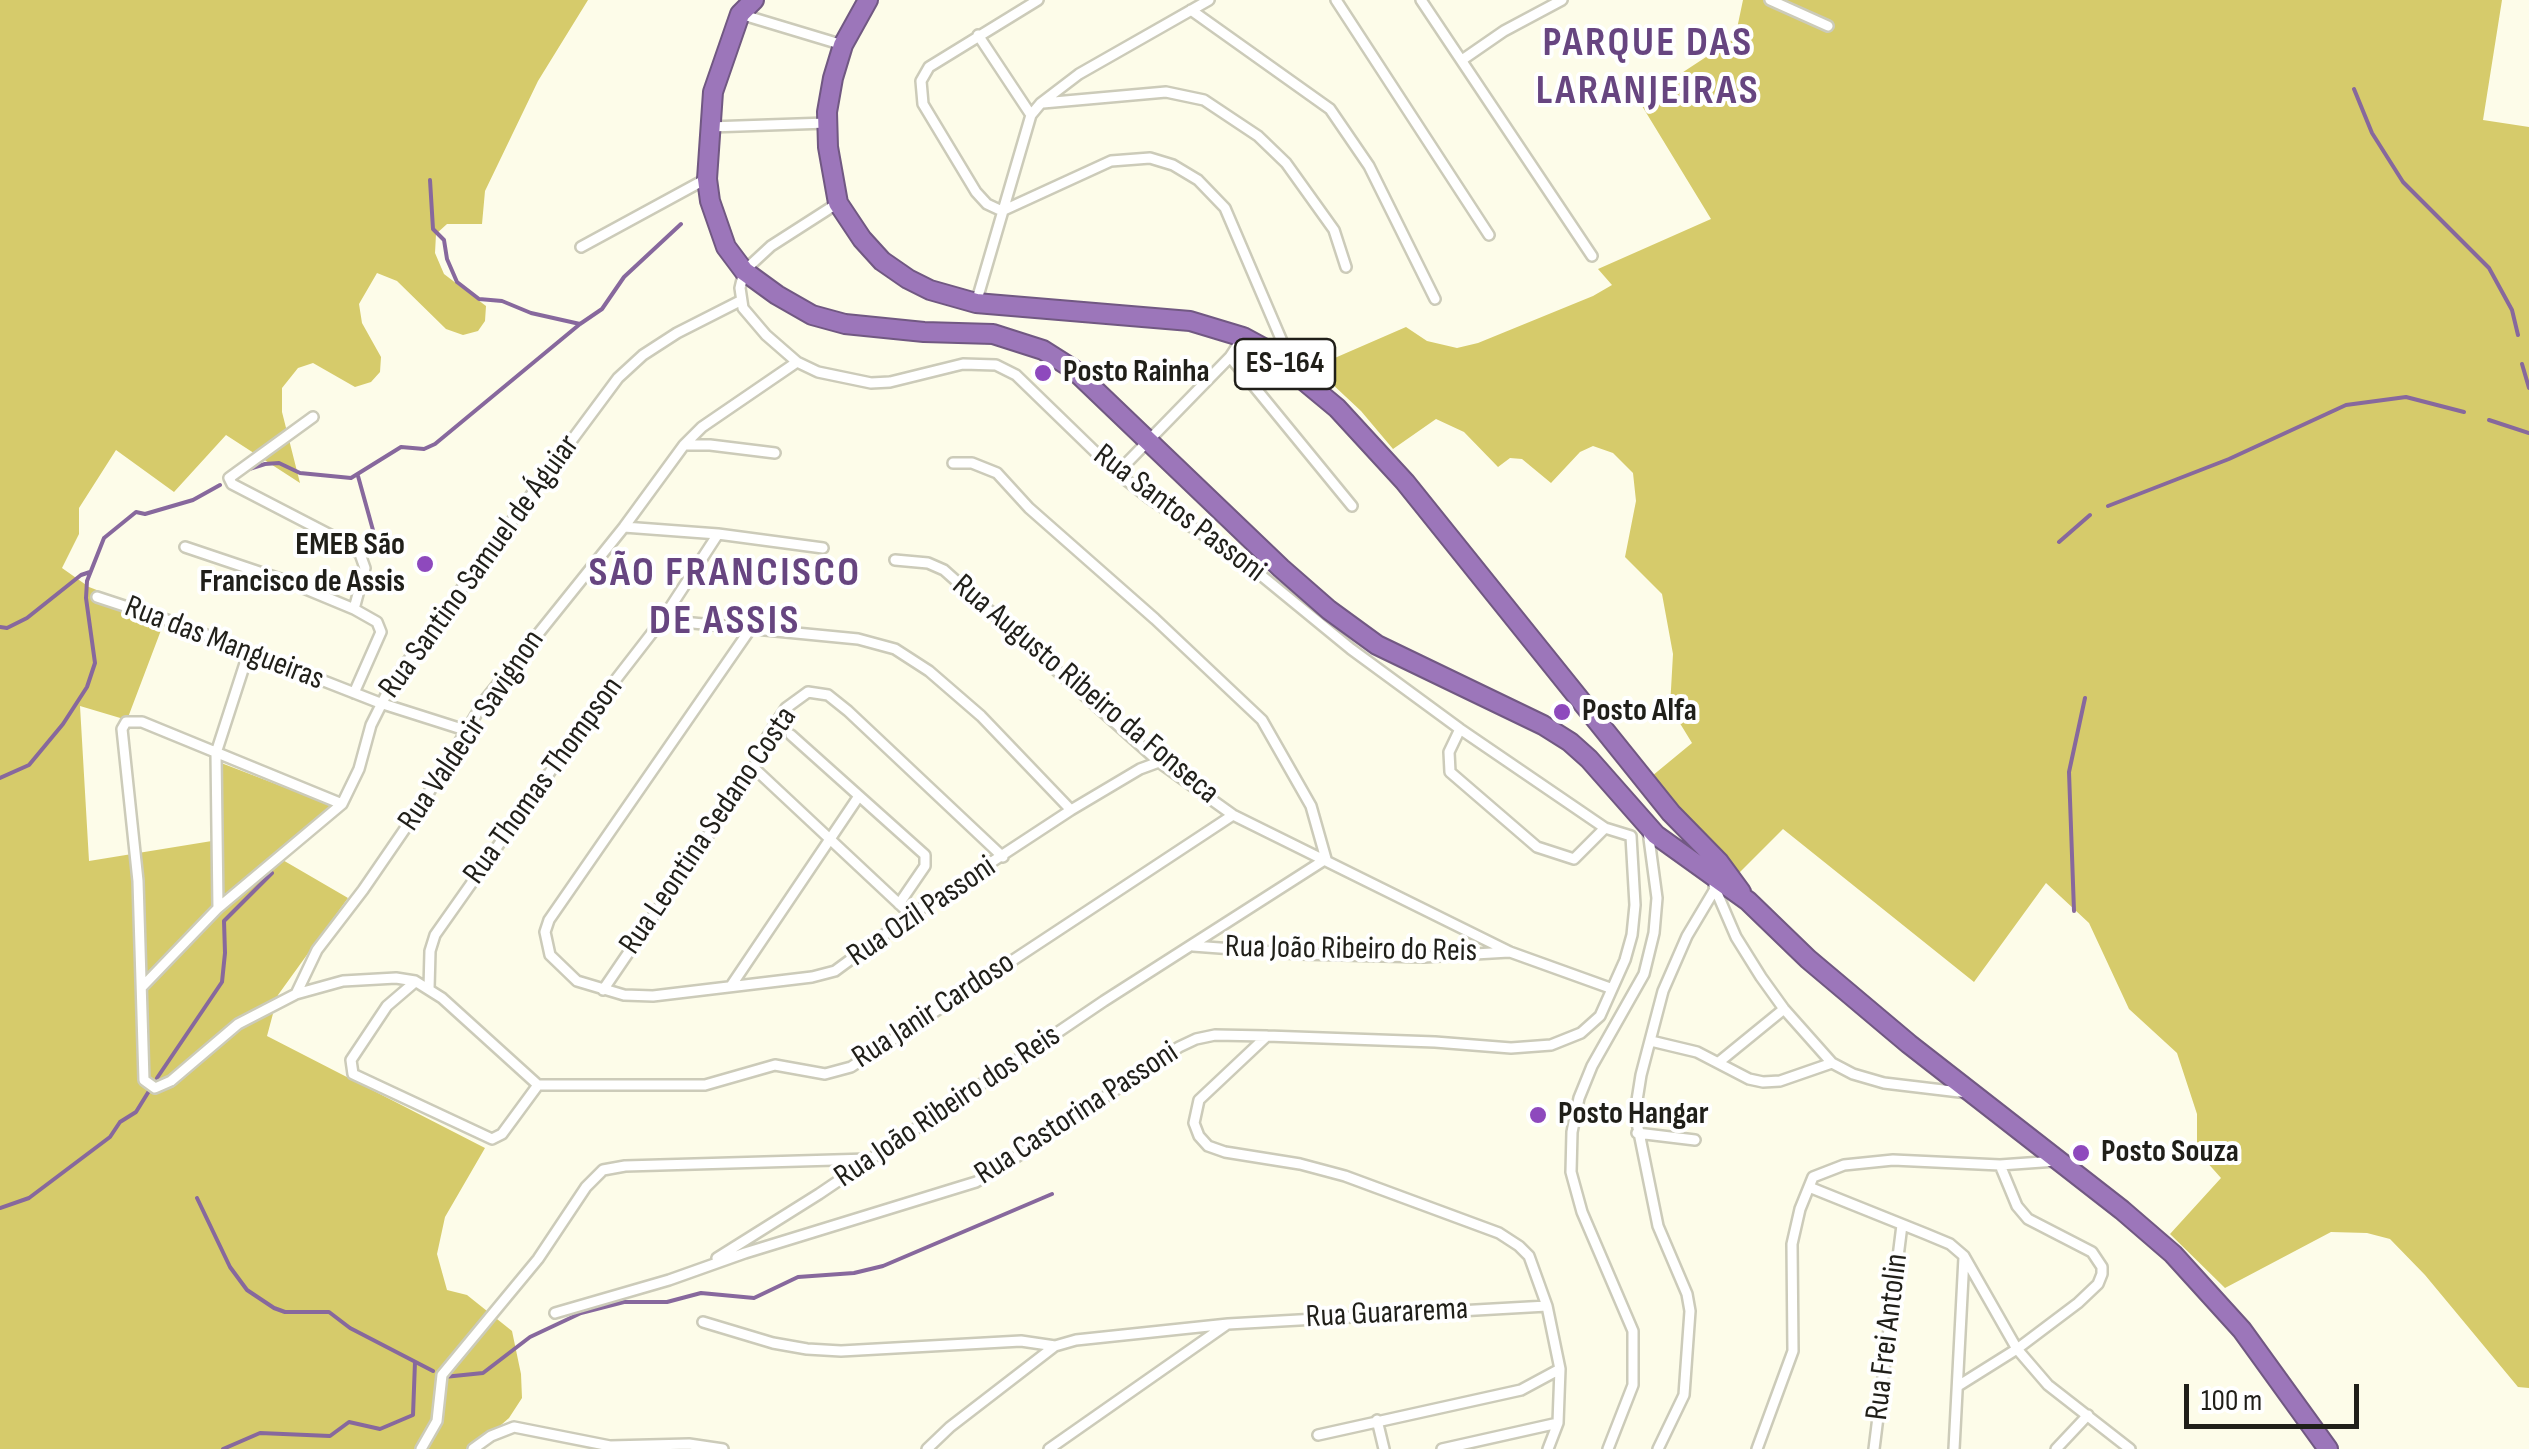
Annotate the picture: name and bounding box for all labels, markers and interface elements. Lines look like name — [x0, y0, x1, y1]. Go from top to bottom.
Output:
district label: PARQUE DAS LARANJEIRAS — [1536, 19, 1760, 118]
road number: ES-164 — [1235, 339, 1335, 389]
place label: Posto Rainha — [1063, 354, 1210, 392]
marker: Posto Rainha — [1032, 362, 1054, 384]
street label: Rua Santino Samuel de Águiar — [372, 428, 588, 706]
street label: Rua Santos Passoni — [1085, 437, 1273, 591]
place label: EMEB São Francisco de Assis — [200, 527, 405, 602]
district label: SÃO FRANCISCO DE ASSIS — [588, 549, 862, 648]
marker: EMEB São Francisco de Assis — [414, 553, 436, 575]
street label: Rua Augusto Ribeiro da Fonseca — [944, 567, 1226, 813]
street label: Rua das Mangueiras — [119, 588, 329, 700]
street label: Rua Valdecir Savignon — [391, 623, 553, 839]
street label: Rua Thomas Thompson — [456, 670, 632, 892]
place label: Posto Alfa — [1582, 693, 1697, 731]
street label: Rua Leontina Sedano Costa — [612, 700, 806, 962]
marker: Posto Alfa — [1551, 701, 1573, 723]
street label: Rua Ozil Passoni — [840, 848, 1004, 976]
street label: Rua João Ribeiro do Reis — [1225, 929, 1477, 971]
street label: Rua Janir Cardoso — [846, 944, 1022, 1078]
street label: Rua João Ribeiro dos Reis — [828, 1017, 1068, 1197]
street label: Rua Castorina Passoni — [968, 1034, 1186, 1194]
place label: Posto Hangar — [1558, 1096, 1709, 1134]
marker: Posto Hangar — [1527, 1104, 1549, 1126]
place label: Posto Souza — [2101, 1134, 2239, 1172]
marker: Posto Souza — [2070, 1142, 2092, 1164]
street label: Rua Frei Antolin — [1859, 1252, 1917, 1422]
street label: Rua Guararema — [1305, 1291, 1469, 1337]
scale bar — [2189, 1364, 2364, 1426]
text: 100 m — [2201, 1383, 2262, 1419]

